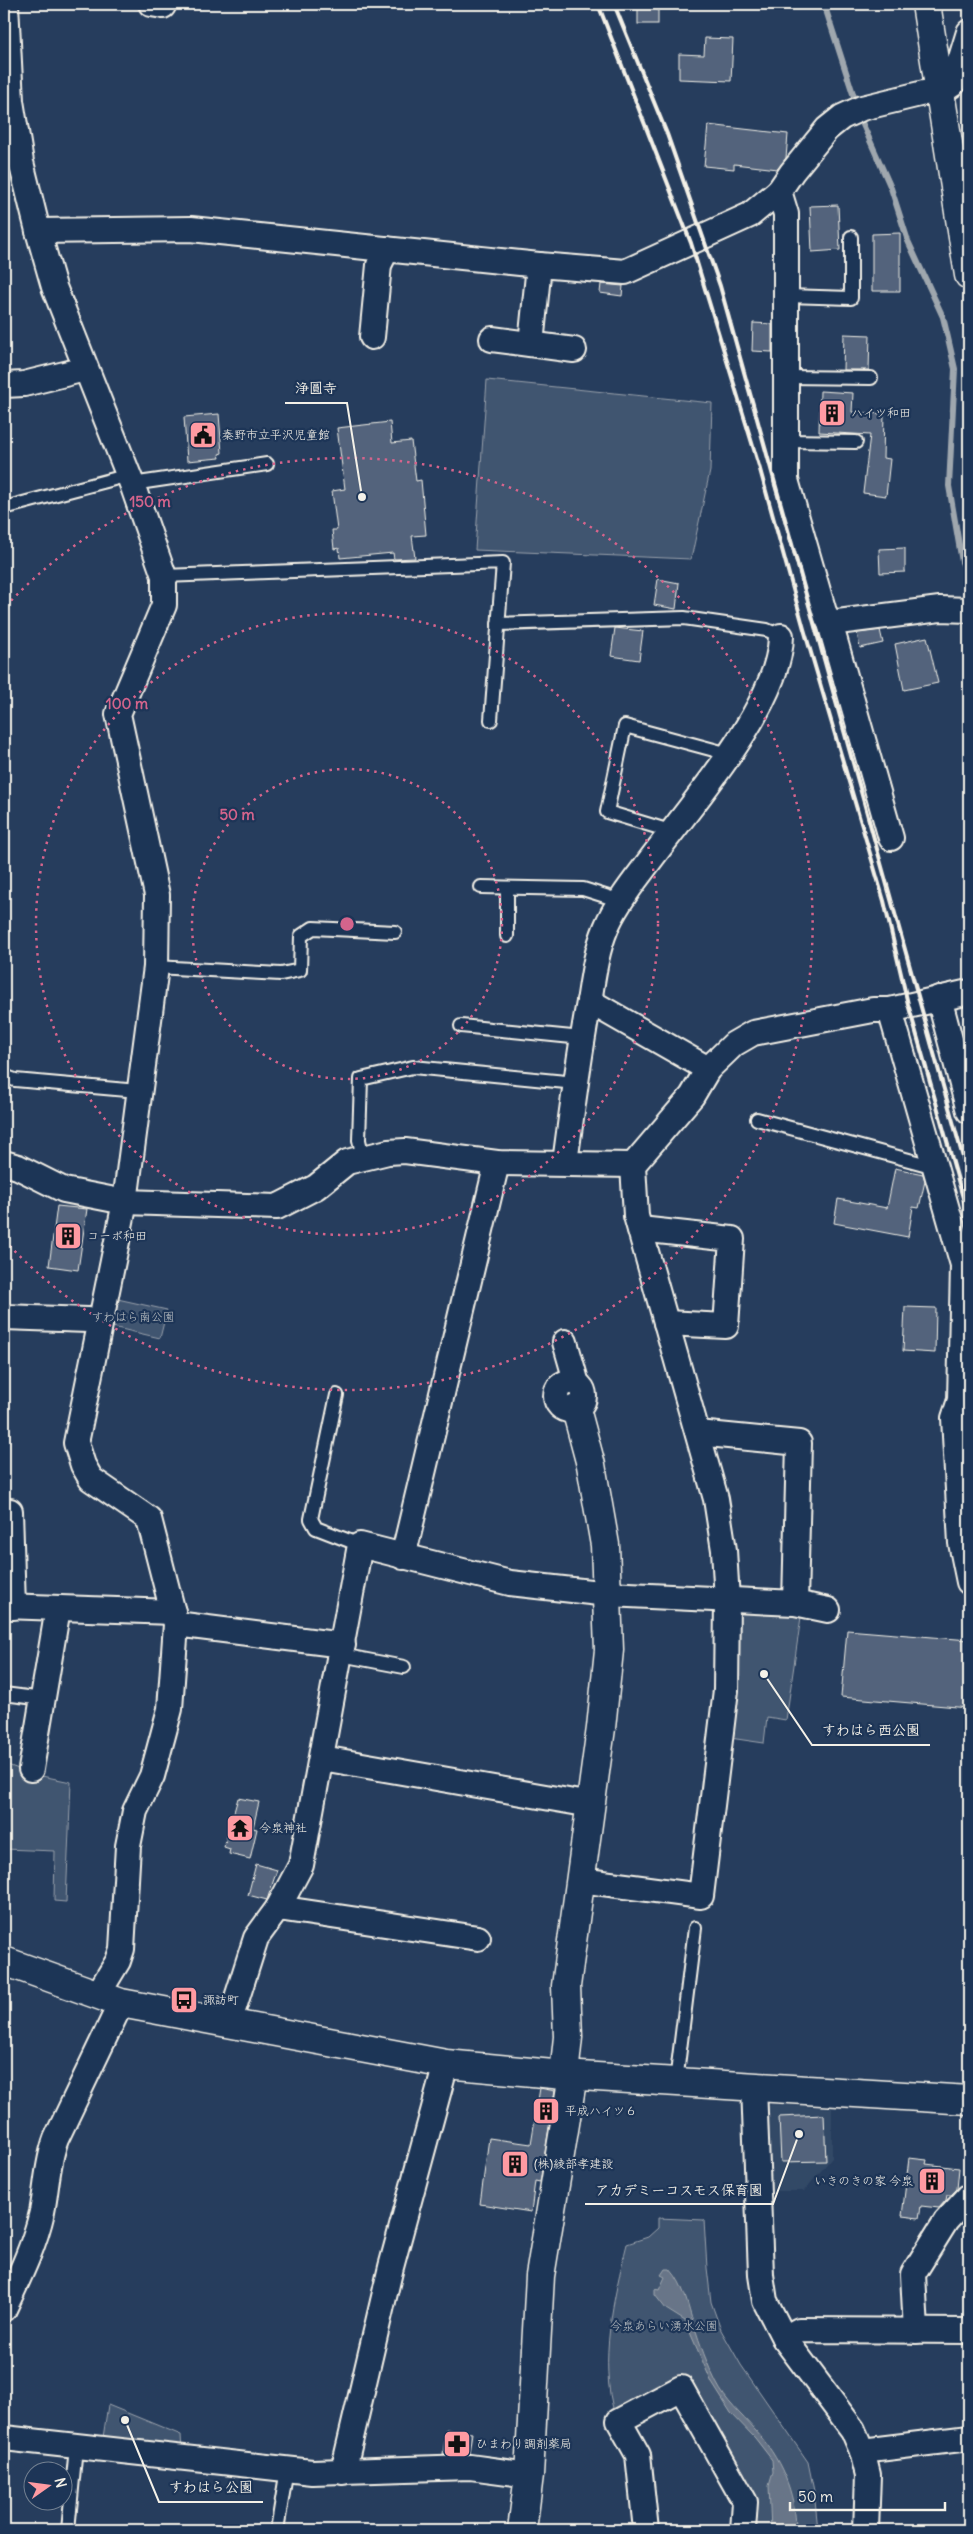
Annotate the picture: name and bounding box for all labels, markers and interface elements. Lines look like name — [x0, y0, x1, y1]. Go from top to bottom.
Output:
callout: 浄圓寺 — [285, 374, 347, 403]
text: 浄圓寺 — [295, 379, 337, 397]
building icon: ハイツ和田 — [817, 398, 847, 428]
place label: ハイツ和田 — [851, 405, 911, 420]
public building icon: 秦野市立平沢児童館 — [188, 420, 218, 450]
place label: 秦野市立平沢児童館 — [222, 427, 330, 442]
text: 150 m — [129, 492, 171, 511]
text: 100 m — [106, 694, 148, 713]
text: 50 m — [219, 805, 255, 824]
centre of rings — [338, 915, 356, 933]
building icon: コーポ和田 — [53, 1221, 83, 1251]
place label: コーポ和田 — [87, 1228, 147, 1243]
park label: すわはら南公園 — [91, 1309, 175, 1324]
callout: すわはら西公園 — [812, 1716, 930, 1745]
text: すわはら西公園 — [822, 1721, 920, 1739]
temple icon: 今泉神社 — [225, 1813, 255, 1843]
place label: 今泉神社 — [259, 1820, 307, 1835]
bus stop icon: 諏訪町 — [169, 1985, 199, 2015]
place label: 諏訪町 — [203, 1992, 239, 2007]
building icon: 平成ハイツ６ — [531, 2096, 561, 2126]
place label: 平成ハイツ６ — [565, 2103, 637, 2118]
building icon: (株)綾部孝建設 — [500, 2149, 530, 2179]
place label: (株)綾部孝建設 — [534, 2156, 613, 2171]
building icon: いきのきの家 今泉 — [917, 2166, 947, 2196]
place label: いきのきの家 今泉 — [814, 2173, 913, 2188]
callout: アカデミーコスモス保育園 — [585, 2175, 773, 2204]
text: アカデミーコスモス保育園 — [595, 2181, 763, 2199]
park label: 今泉あらい湧水公園 — [610, 2318, 718, 2333]
pharmacy icon: ひまわり調剤薬局 — [442, 2429, 472, 2459]
place label: ひまわり調剤薬局 — [476, 2436, 572, 2451]
north arrow — [22, 2462, 72, 2512]
callout: すわはら公園 — [159, 2473, 263, 2502]
text: N — [51, 2476, 71, 2490]
text: すわはら公園 — [169, 2478, 253, 2496]
scale bar — [790, 2479, 946, 2511]
text: 50 m — [798, 2487, 833, 2506]

